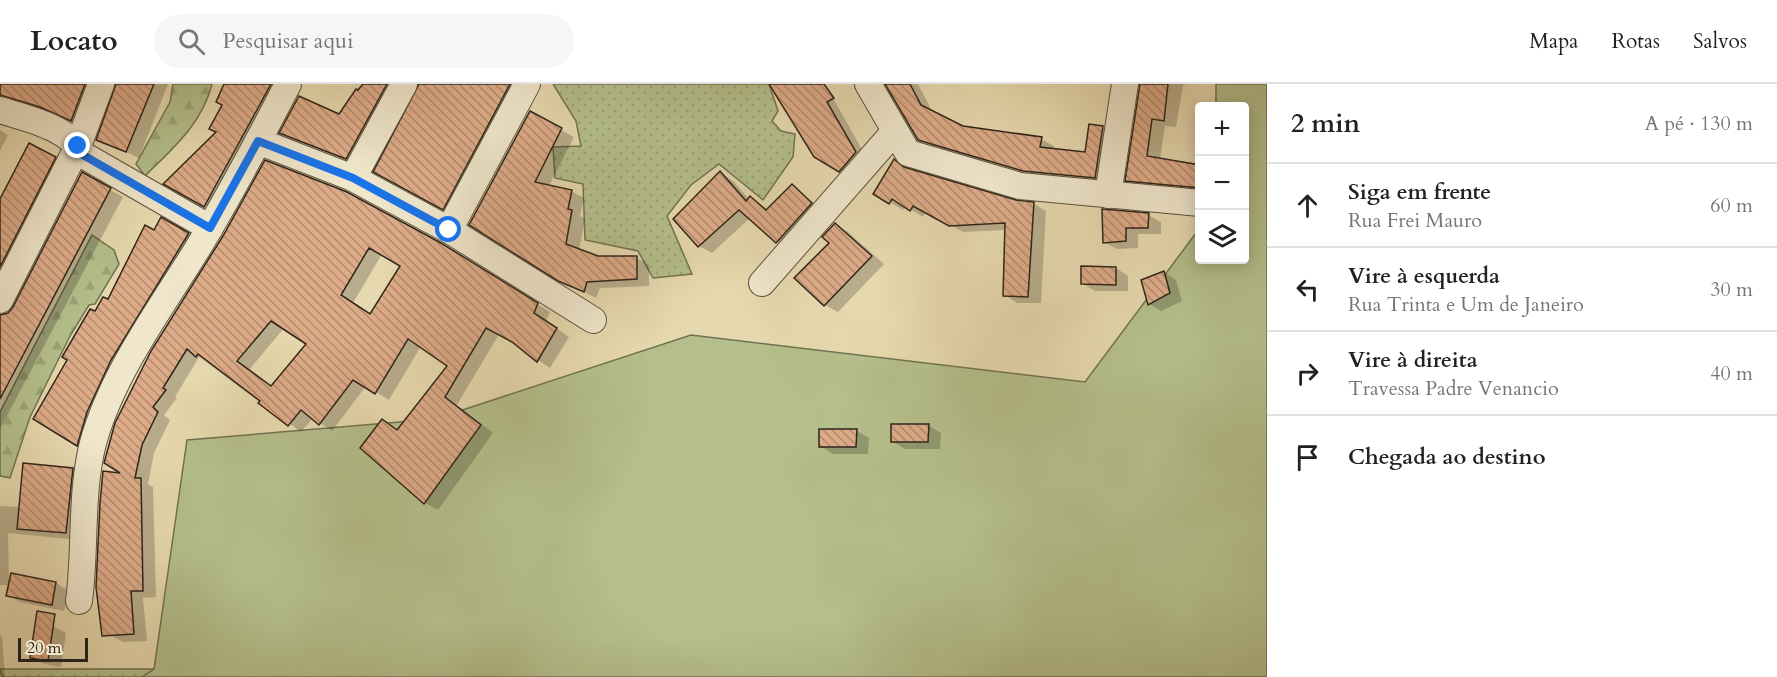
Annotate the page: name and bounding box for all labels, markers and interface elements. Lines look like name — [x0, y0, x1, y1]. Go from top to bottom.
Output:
search box — [154, 14, 574, 68]
text: Locato — [30, 22, 118, 60]
icon: search — [175, 25, 208, 58]
text: Pesquisar aqui — [223, 26, 353, 56]
text: Mapa — [1529, 27, 1578, 56]
text: Rotas — [1611, 27, 1660, 56]
text: Salvos — [1693, 27, 1747, 56]
map controls — [1195, 102, 1249, 264]
button: + — [1195, 102, 1249, 156]
text: 2 min — [1291, 106, 1360, 141]
text: A pé · 130 m — [1645, 110, 1753, 137]
route end — [64, 132, 90, 158]
button: − — [1195, 156, 1249, 210]
text: Siga em frente — [1348, 177, 1491, 207]
icon: ahead — [1291, 189, 1324, 222]
text: 60 m — [1710, 192, 1753, 219]
text: Rua Frei Mauro — [1348, 207, 1482, 234]
button: layers — [1195, 210, 1249, 264]
route start — [435, 216, 461, 242]
text: Vire à esquerda — [1348, 261, 1500, 291]
icon: left — [1291, 273, 1324, 306]
text: 30 m — [1710, 276, 1753, 303]
text: Rua Trinta e Um de Janeiro — [1348, 291, 1584, 318]
text: Vire à direita — [1348, 345, 1478, 375]
icon: right — [1291, 357, 1324, 390]
text: 40 m — [1710, 360, 1753, 387]
text: Travessa Padre Venancio — [1348, 375, 1559, 402]
icon: arrive — [1291, 441, 1324, 474]
text: Chegada ao destino — [1348, 442, 1546, 472]
scale bar — [18, 635, 88, 662]
text: 20 m — [27, 637, 61, 659]

